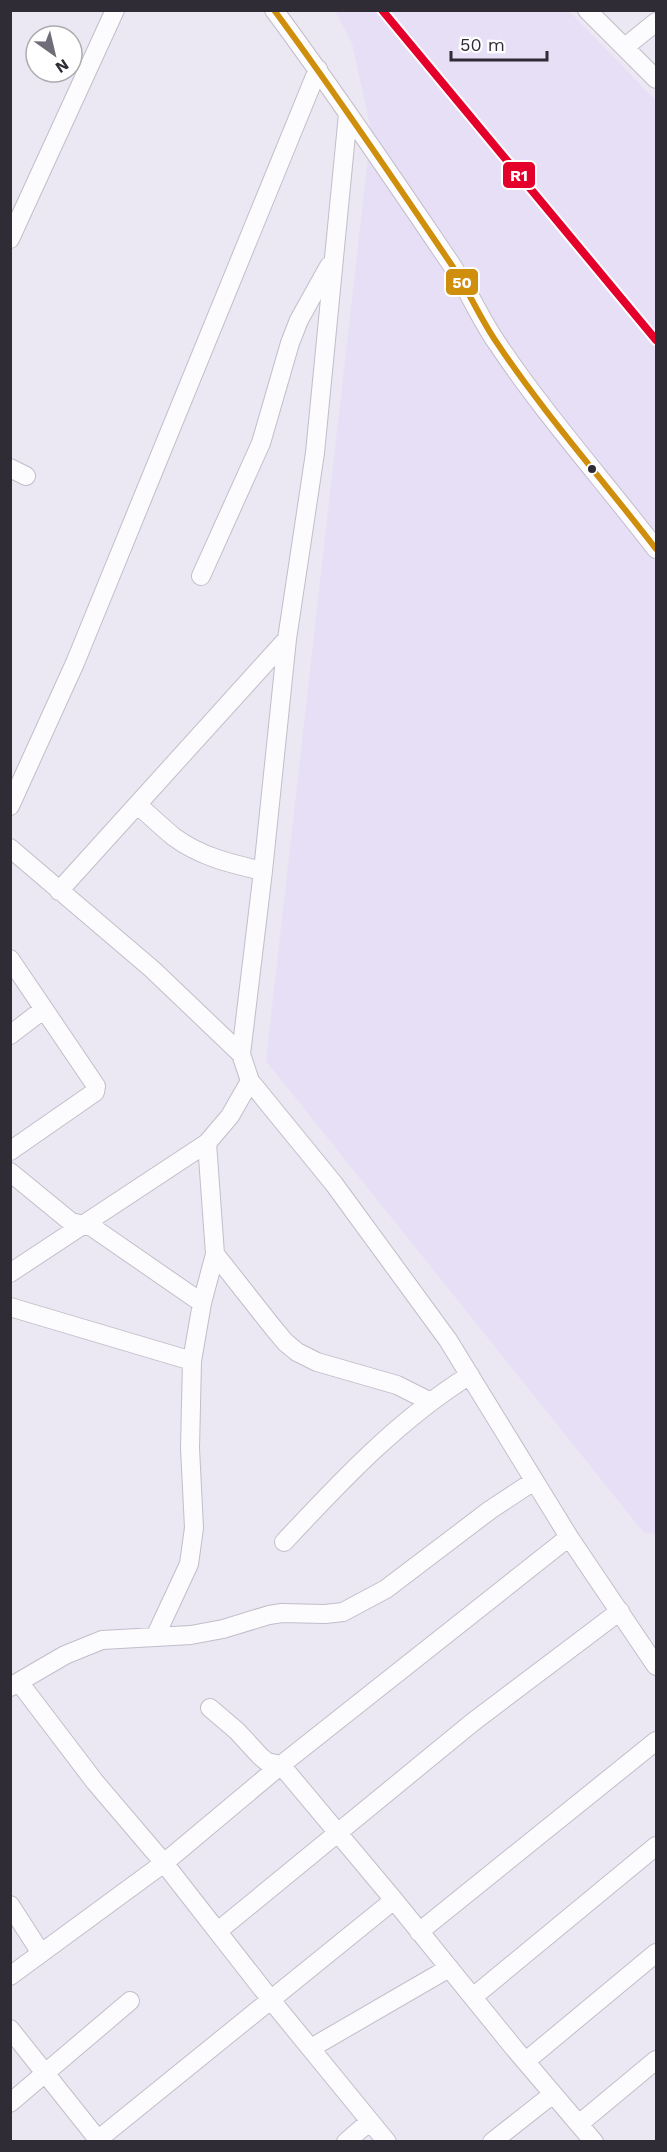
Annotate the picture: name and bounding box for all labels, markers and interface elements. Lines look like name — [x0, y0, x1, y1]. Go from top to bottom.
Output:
north arrow — [24, 24, 84, 84]
scale bar — [451, 24, 547, 62]
text: 50 m — [460, 34, 505, 55]
text: N — [52, 55, 72, 77]
line badge: R1 — [502, 161, 536, 189]
text: R1 — [510, 166, 528, 185]
line badge: 50 — [445, 268, 479, 296]
text: 50 — [452, 273, 472, 292]
unlabelled marker — [586, 463, 598, 475]

